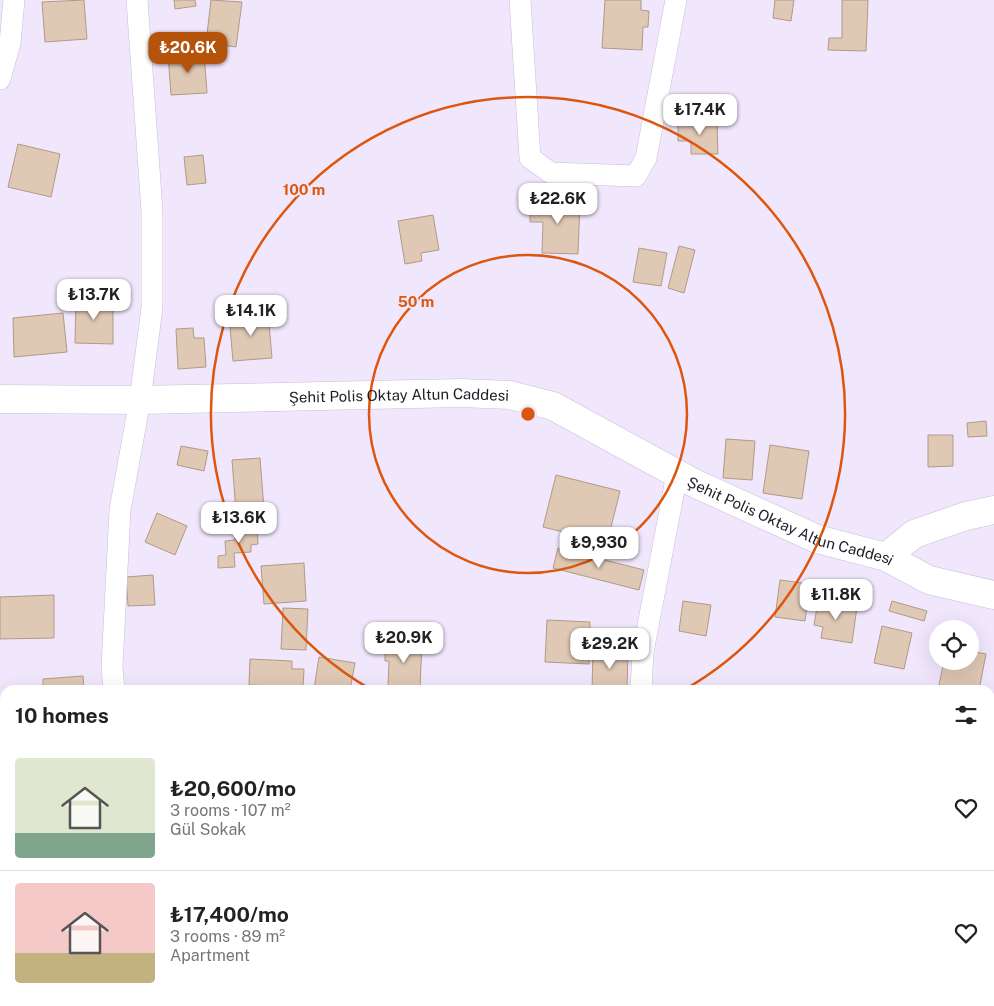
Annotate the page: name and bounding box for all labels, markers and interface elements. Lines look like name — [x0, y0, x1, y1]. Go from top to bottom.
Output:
pin: ₺20.6K — [147, 32, 229, 74]
text: ₺20.6K — [159, 38, 217, 57]
pin: ₺17.4K — [659, 94, 741, 136]
text: ₺17.4K — [674, 100, 726, 119]
text: 100 m — [283, 181, 325, 198]
pin: ₺22.6K — [517, 182, 599, 225]
text: ₺22.6K — [529, 189, 587, 208]
pin: ₺13.7K — [53, 278, 135, 321]
text: ₺13.7K — [68, 285, 120, 304]
text: 50 m — [398, 293, 434, 310]
pin: ₺14.1K — [210, 294, 292, 337]
text: ₺14.1K — [226, 301, 276, 320]
street label: Şehit Polis Oktay Altun Caddesi — [289, 384, 509, 405]
centre of rings — [519, 405, 537, 423]
street label: Şehit Polis Oktay Altun Caddesi — [684, 473, 897, 568]
pin: ₺13.6K — [198, 502, 280, 544]
text: ₺13.6K — [212, 508, 266, 527]
pin: ₺9,930 — [558, 526, 640, 569]
text: ₺9,930 — [571, 533, 627, 552]
pin: ₺11.8K — [795, 578, 877, 621]
text: ₺11.8K — [811, 585, 861, 604]
map controls — [929, 620, 979, 670]
button: locate — [929, 620, 979, 670]
pin: ₺20.9K — [363, 622, 445, 664]
text: ₺20.9K — [375, 628, 433, 647]
pin: ₺29.2K — [569, 628, 651, 670]
text: ₺29.2K — [581, 634, 639, 653]
icon: filters — [952, 701, 980, 729]
text: 10 homes — [15, 703, 109, 728]
text: ₺20,600/mo — [170, 776, 296, 801]
icon: home — [55, 778, 115, 838]
icon: heart — [952, 794, 980, 822]
text: 3 rooms · 107 m² — [170, 801, 291, 820]
text: Gül Sokak — [170, 820, 246, 839]
text: ₺17,400/mo — [170, 902, 289, 927]
icon: home — [55, 903, 115, 963]
icon: heart — [952, 919, 980, 947]
text: 3 rooms · 89 m² — [170, 927, 285, 946]
text: Apartment — [170, 946, 250, 965]

